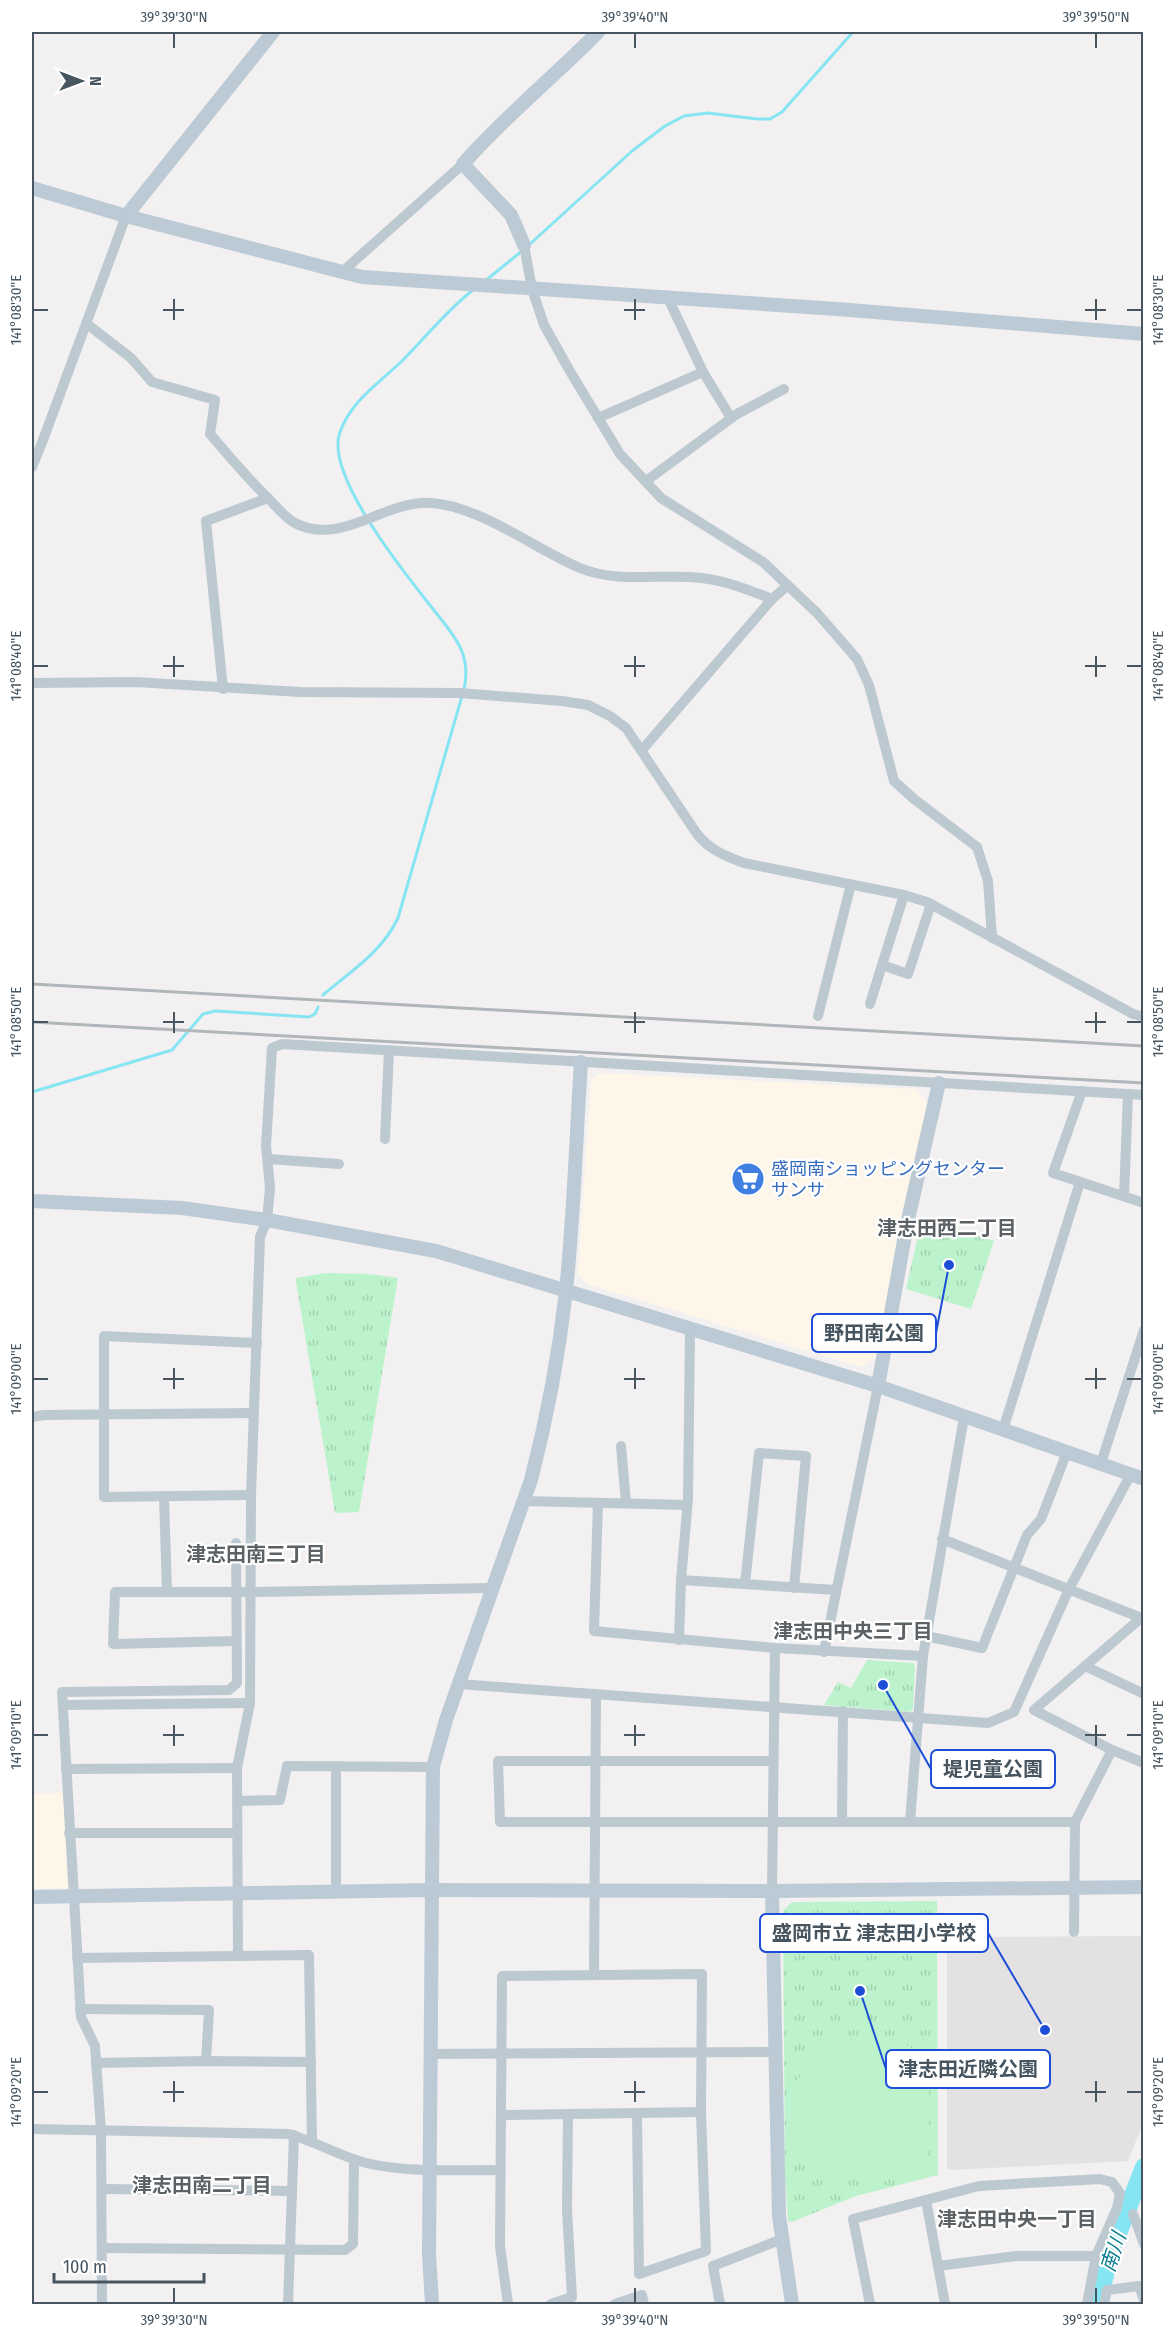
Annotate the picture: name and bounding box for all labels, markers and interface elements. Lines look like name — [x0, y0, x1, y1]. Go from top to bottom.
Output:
text: 39°39'30"N — [140, 8, 208, 26]
text: 39°39'40"N — [602, 8, 668, 26]
text: 39°39'50"N — [1062, 8, 1130, 26]
north arrow — [51, 51, 111, 111]
text: N — [86, 76, 105, 86]
text: 141°08'30"E — [7, 275, 25, 345]
text: 141°08'30"E — [1149, 275, 1167, 345]
text: 141°08'40"E — [7, 631, 25, 701]
text: 141°08'40"E — [1149, 631, 1167, 701]
text: 141°08'50"E — [7, 987, 25, 1057]
text: 141°08'50"E — [1149, 987, 1167, 1057]
place label: 盛岡南ショッピングセンター サンサ — [771, 1158, 1005, 1201]
supermarket icon: 盛岡南ショッピングセンター サンサ — [730, 1161, 766, 1197]
district label: 津志田西二丁目 — [877, 1216, 1017, 1240]
callout: 野田南公園 — [812, 1314, 936, 1352]
text: 野田南公園 — [824, 1321, 924, 1345]
text: 141°09'00"E — [7, 1343, 25, 1415]
text: 141°09'00"E — [1149, 1343, 1167, 1415]
district label: 津志田南三丁目 — [186, 1542, 326, 1566]
district label: 津志田中央三丁目 — [773, 1619, 933, 1643]
text: 141°09'10"E — [7, 1700, 25, 1770]
text: 141°09'10"E — [1149, 1700, 1167, 1770]
callout: 堤児童公園 — [931, 1750, 1055, 1788]
text: 堤児童公園 — [943, 1757, 1043, 1781]
callout: 盛岡市立 津志田小学校 — [760, 1914, 988, 1952]
text: 盛岡市立 津志田小学校 — [772, 1921, 976, 1945]
callout: 津志田近隣公園 — [886, 2050, 1050, 2088]
text: 141°09'20"E — [7, 2057, 25, 2127]
text: 津志田近隣公園 — [898, 2057, 1038, 2081]
text: 141°09'20"E — [1149, 2057, 1167, 2127]
district label: 津志田南二丁目 — [132, 2173, 272, 2197]
district label: 津志田中央一丁目 — [937, 2207, 1097, 2231]
water label: 南川 — [1095, 2227, 1131, 2275]
scale bar — [54, 2246, 204, 2284]
text: 100 m — [63, 2256, 107, 2278]
text: 39°39'30"N — [140, 2311, 208, 2329]
text: 39°39'40"N — [602, 2311, 668, 2329]
text: 39°39'50"N — [1062, 2311, 1130, 2329]

